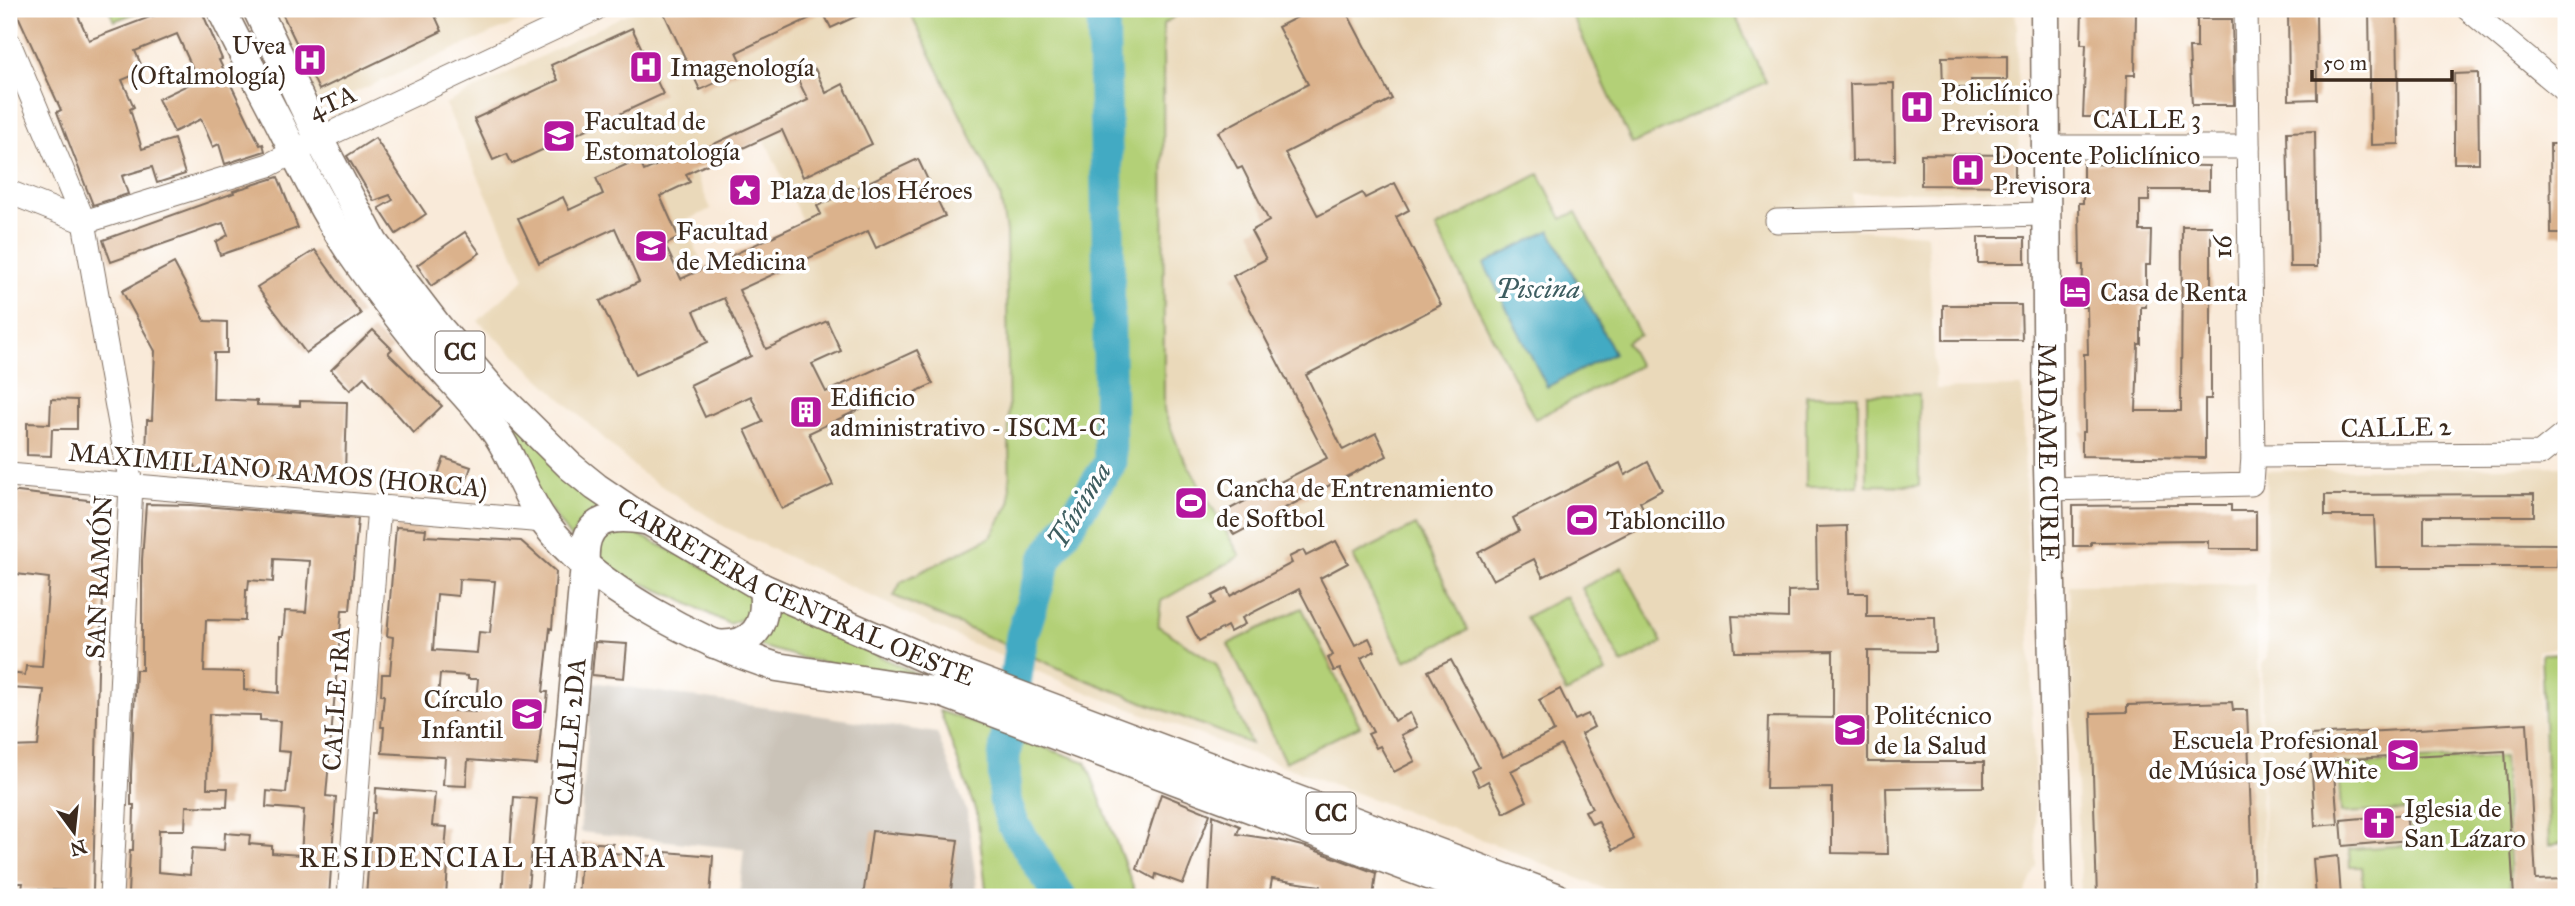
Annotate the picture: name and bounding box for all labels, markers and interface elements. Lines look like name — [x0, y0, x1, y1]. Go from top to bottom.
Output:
place label: Uvea (Oftalmología) — [130, 29, 286, 91]
scale bar — [2312, 38, 2452, 82]
hospital icon: Uvea (Oftalmología) — [291, 41, 329, 79]
hospital icon: Imagenología — [627, 48, 665, 86]
text: 50 m — [2323, 50, 2368, 76]
place label: Imagenología — [670, 51, 815, 83]
place label: Policlínico Previsora — [1941, 76, 2053, 138]
street label: 4TA — [303, 77, 362, 127]
hospital icon: Policlínico Previsora — [1898, 88, 1936, 126]
street label: CALLE 3 — [2093, 103, 2201, 135]
place label: Facultad de Estomatología — [584, 105, 740, 167]
school or university icon: Facultad de Estomatología — [540, 117, 578, 155]
place label: Docente Policlínico Previsora — [1993, 139, 2200, 201]
hospital icon: Docente Policlínico Previsora — [1949, 151, 1987, 189]
place icon: Plaza de los Héroes — [726, 171, 764, 209]
place label: Plaza de los Héroes — [770, 174, 973, 206]
place label: Facultad de Medicina — [676, 215, 806, 277]
school or university icon: Facultad de Medicina — [632, 227, 670, 265]
street label: 16 — [2206, 234, 2238, 259]
water label: Piscina — [1496, 271, 1580, 306]
hotel icon: Casa de Renta — [2056, 273, 2094, 311]
place label: Casa de Renta — [2100, 276, 2247, 308]
road number: CC — [435, 332, 484, 372]
street label: MADAME CURIE — [2031, 342, 2066, 562]
place label: Edificio administrativo - ISCM-C — [830, 381, 1106, 443]
building icon: Edificio administrativo - ISCM-C — [787, 393, 825, 431]
street label: CALLE 2 — [2340, 410, 2452, 444]
street label: MAXIMILIANO RAMOS (HORCA) — [67, 436, 489, 504]
water label: Tíinima — [1040, 456, 1119, 555]
place label: Cancha de Entrenamiento de Softbol — [1216, 472, 1494, 534]
sports icon: Cancha de Entrenamiento de Softbol — [1172, 484, 1210, 522]
street label: CARRETERA CENTRAL OESTE — [611, 490, 979, 693]
street label: SAN RAMÓN — [79, 494, 119, 660]
sports icon: Tabloncillo — [1563, 501, 1601, 539]
place label: Tabloncillo — [1606, 504, 1725, 536]
street label: CALLE 1RA — [315, 626, 357, 772]
street label: CALLE 2DA — [547, 656, 593, 807]
place label: Círculo Infantil — [421, 683, 503, 745]
school or university icon: Círculo Infantil — [508, 695, 546, 733]
place label: Politécnico de la Salud — [1874, 699, 1992, 761]
school or university icon: Politécnico de la Salud — [1831, 711, 1869, 749]
place label: Escuela Profesional de Música José White — [2148, 724, 2378, 786]
school or university icon: Escuela Profesional de Música José White — [2384, 736, 2422, 774]
road number: CC — [1306, 792, 1356, 834]
place label: Iglesia de San Lázaro — [2404, 792, 2526, 854]
north arrow — [38, 797, 108, 867]
church icon: Iglesia de San Lázaro — [2360, 804, 2398, 842]
text: N — [68, 835, 89, 861]
district label: RESIDENCIAL HABANA — [299, 840, 667, 875]

